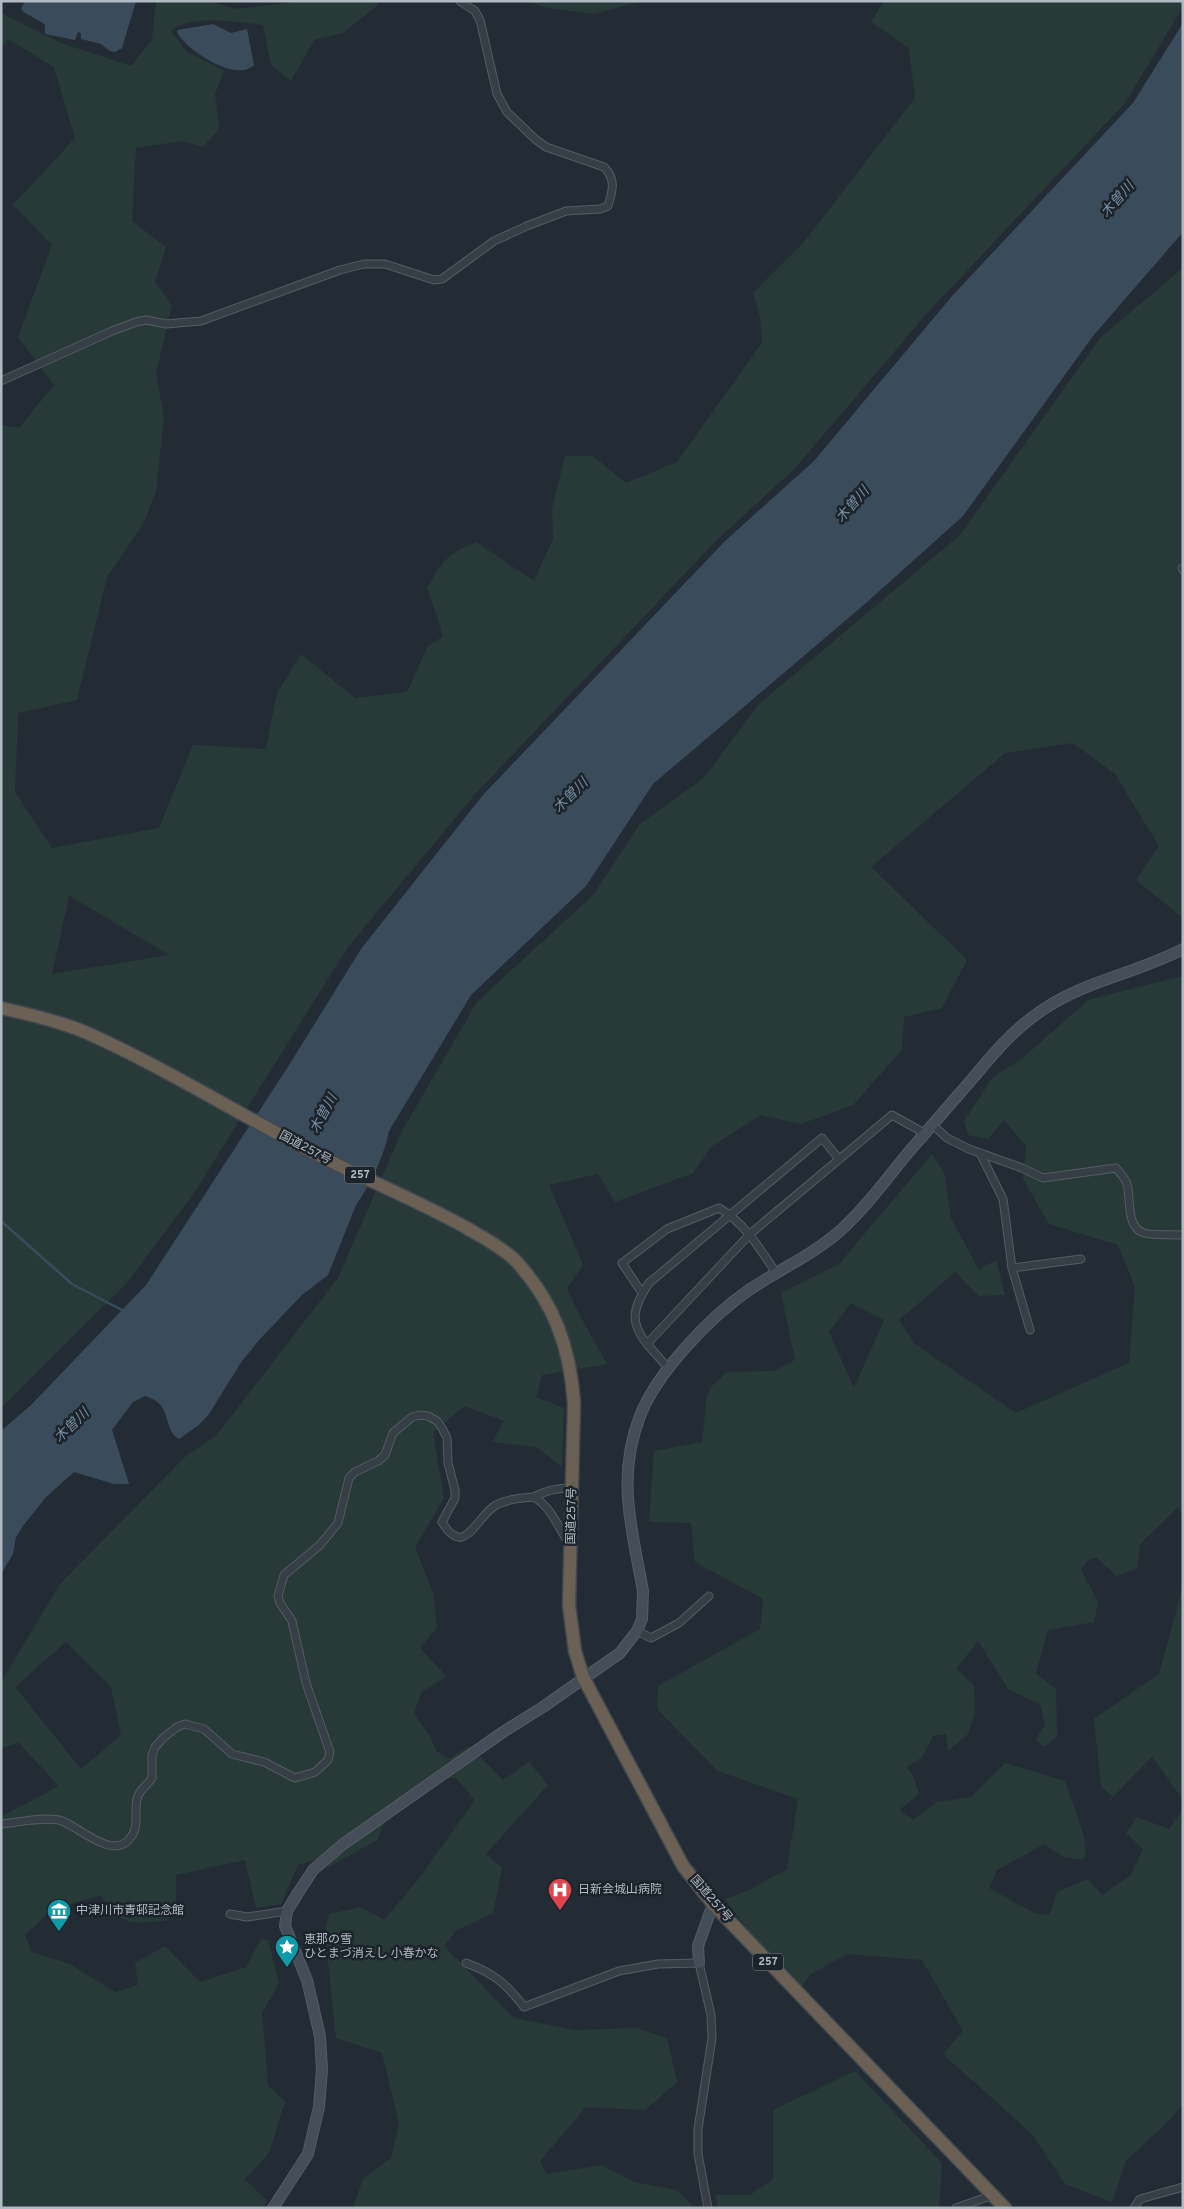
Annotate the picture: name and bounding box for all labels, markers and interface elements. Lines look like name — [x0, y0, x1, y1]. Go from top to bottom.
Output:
water label: 木曽川 — [1098, 177, 1140, 221]
water label: 木曽川 — [833, 482, 875, 526]
water label: 木曽川 — [550, 774, 593, 817]
water label: 木曽川 — [307, 1090, 342, 1137]
street label: 国道257号 — [276, 1128, 334, 1168]
road number: 257 — [345, 1166, 375, 1184]
water label: 木曽川 — [51, 1404, 94, 1447]
street label: 国道257号 — [564, 1487, 580, 1545]
street label: 国道257号 — [686, 1872, 736, 1926]
hospital icon: 日新会城山病院 — [547, 1877, 573, 1911]
place label: 日新会城山病院 — [578, 1882, 662, 1898]
museum icon: 中津川市青邨記念館 — [46, 1898, 72, 1932]
place label: 中津川市青邨記念館 — [76, 1903, 184, 1919]
place label: 恵那の雪 ひとまづ消えし 小春かな — [304, 1932, 438, 1962]
place icon: 恵那の雪 ひとまづ消えし 小春かな — [274, 1934, 300, 1968]
road number: 257 — [753, 1954, 783, 1970]

